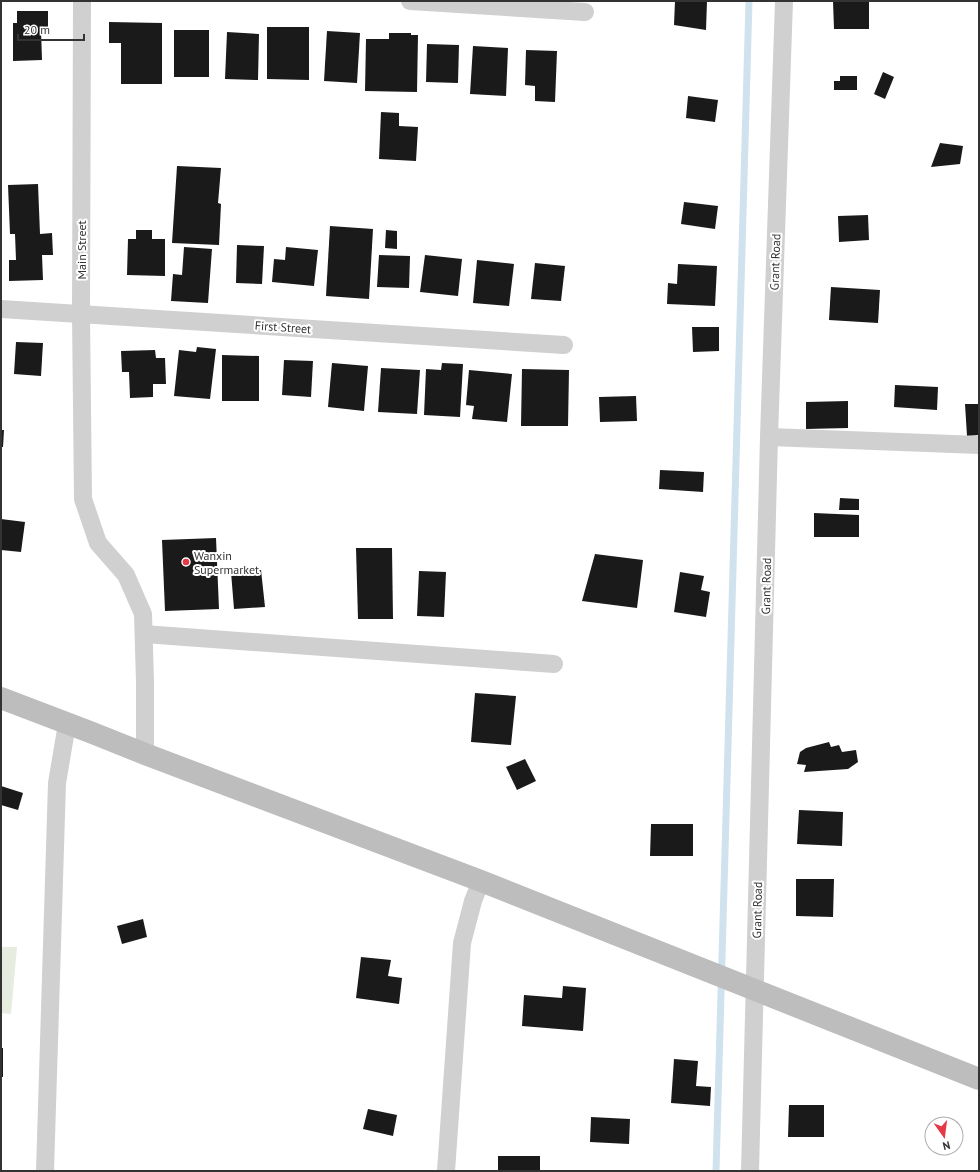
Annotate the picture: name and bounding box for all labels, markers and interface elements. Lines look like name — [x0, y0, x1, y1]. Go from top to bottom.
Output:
scale bar — [18, 16, 84, 42]
text: 20 m — [24, 22, 50, 37]
street label: Main Street — [74, 220, 89, 280]
street label: Grant Road — [767, 233, 783, 291]
street label: First Street — [254, 318, 312, 336]
place label: Wanxin Supermarket — [194, 548, 259, 577]
marker: Wanxin Supermarket — [181, 557, 191, 567]
street label: Grant Road — [758, 558, 774, 614]
street label: Grant Road — [749, 882, 765, 938]
north arrow — [924, 1116, 964, 1156]
text: N — [941, 1138, 952, 1153]

